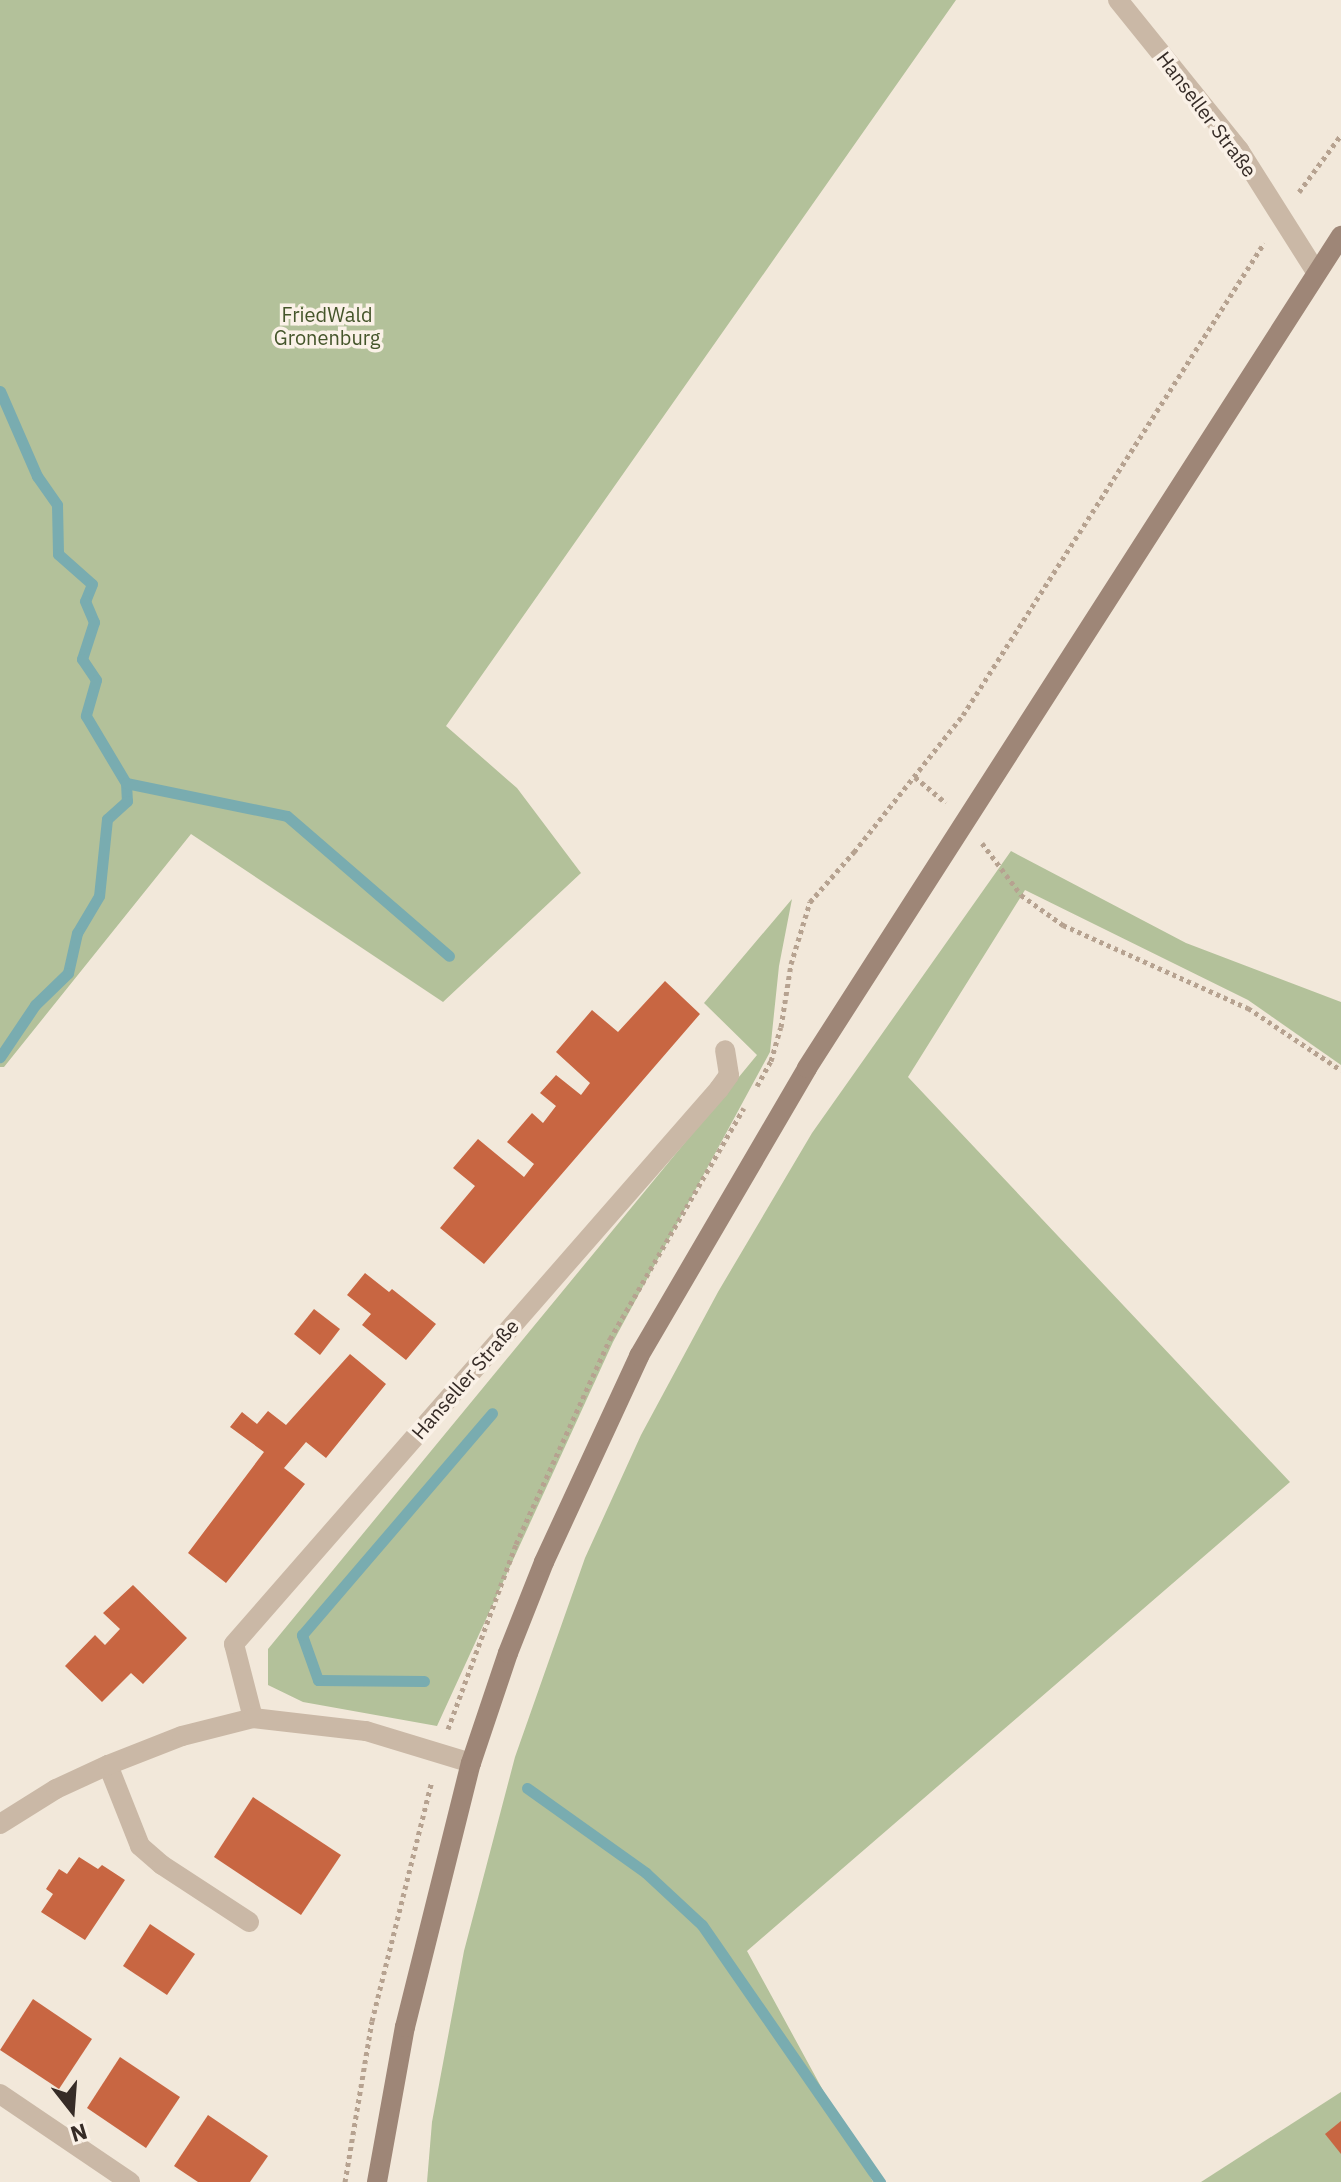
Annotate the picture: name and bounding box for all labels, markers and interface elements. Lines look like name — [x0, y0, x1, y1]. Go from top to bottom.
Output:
street label: Hanseller Straße — [1152, 46, 1262, 182]
park label: FriedWald Gronenburg — [274, 303, 380, 350]
street label: Hanseller Straße — [406, 1314, 524, 1444]
north arrow — [32, 2070, 112, 2150]
text: N — [67, 2117, 91, 2150]

